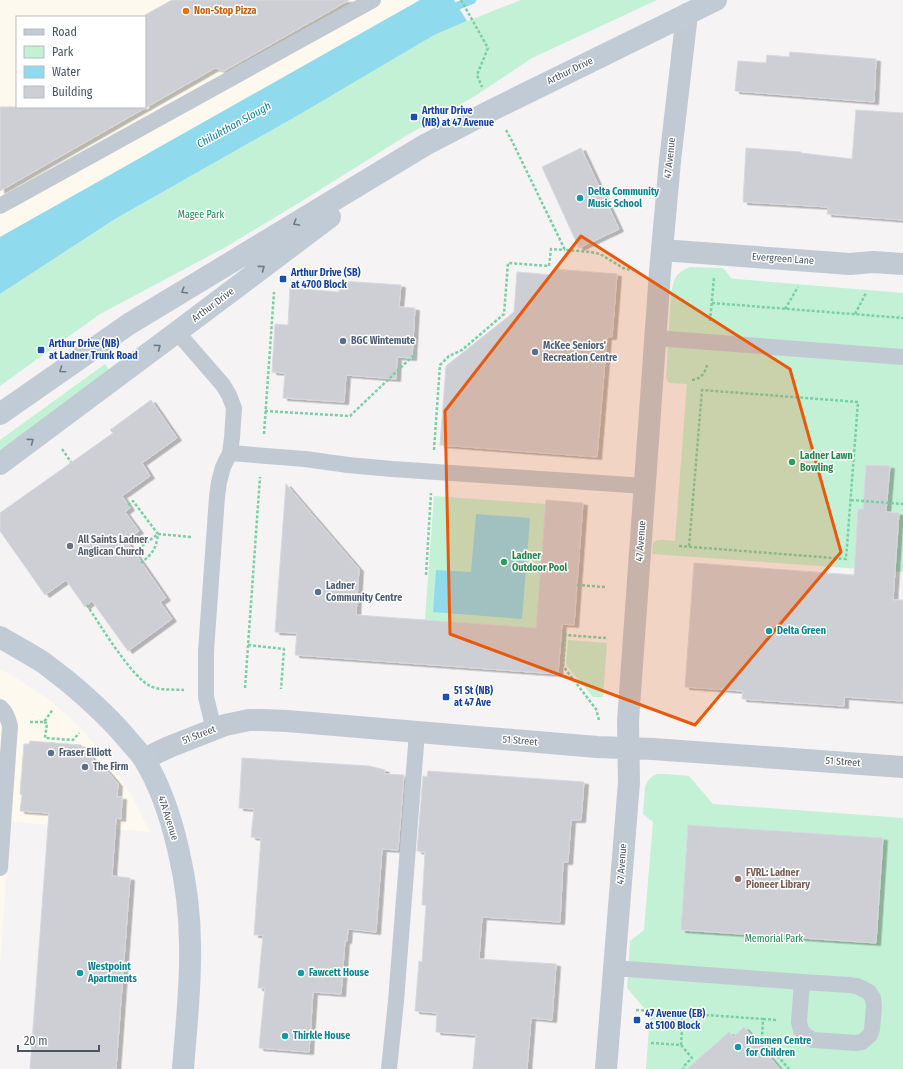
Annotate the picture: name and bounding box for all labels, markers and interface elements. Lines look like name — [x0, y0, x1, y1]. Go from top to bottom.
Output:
place label: Non-Stop Pizza — [194, 5, 257, 17]
marker: Non-Stop Pizza — [181, 6, 191, 16]
legend — [16, 16, 146, 108]
text: Road — [52, 25, 77, 39]
text: Park — [52, 45, 74, 59]
street label: Arthur Drive — [545, 55, 595, 87]
text: Water — [52, 65, 81, 79]
text: Building — [52, 85, 93, 99]
water label: Chilukthan Slough — [195, 99, 273, 151]
place label: Arthur Drive (NB) at 47 Avenue — [421, 105, 494, 129]
marker: Arthur Drive (NB) at 47 Avenue — [409, 112, 419, 122]
street label: 47 Avenue — [662, 137, 678, 179]
place label: Delta Community Music School — [588, 186, 659, 210]
marker: Delta Community Music School — [575, 193, 585, 203]
park label: Magee Park — [178, 209, 225, 221]
one-way arrow — [293, 219, 300, 226]
street label: Evergreen Lane — [752, 251, 814, 267]
one-way arrow — [257, 266, 264, 273]
place label: Arthur Drive (SB) at 4700 Block — [290, 266, 361, 291]
marker: Arthur Drive (SB) at 4700 Block — [278, 274, 288, 284]
street label: Arthur Drive — [190, 285, 236, 325]
one-way arrow — [181, 286, 188, 293]
place label: BGC Wintemute — [351, 335, 415, 347]
marker: BGC Wintemute — [338, 336, 348, 346]
place label: Arthur Drive (NB) at Ladner Trunk Road — [48, 337, 138, 362]
place label: McKee Seniors' Recreation Centre — [543, 340, 617, 364]
one-way arrow — [154, 344, 161, 351]
marker: Arthur Drive (NB) at Ladner Trunk Road — [36, 345, 46, 355]
marker: McKee Seniors' Recreation Centre — [530, 347, 540, 357]
one-way arrow — [60, 365, 67, 372]
one-way arrow — [27, 439, 34, 446]
place label: Ladner Lawn Bowling — [800, 450, 853, 474]
marker: Ladner Lawn Bowling — [787, 457, 797, 467]
street label: 47 Avenue — [634, 520, 648, 562]
place label: All Saints Ladner Anglican Church — [77, 534, 148, 558]
marker: All Saints Ladner Anglican Church — [65, 541, 75, 551]
place label: Ladner Outdoor Pool — [512, 550, 568, 574]
marker: Ladner Outdoor Pool — [499, 557, 509, 567]
place label: Ladner Community Centre — [326, 580, 402, 604]
marker: Ladner Community Centre — [313, 587, 323, 597]
place label: Delta Green — [777, 625, 826, 637]
marker: Delta Green — [764, 626, 774, 636]
place label: 51 St (NB) at 47 Ave — [454, 684, 493, 709]
marker: 51 St (NB) at 47 Ave — [441, 692, 451, 702]
street label: 51 Street — [181, 723, 218, 747]
street label: 51 Street — [502, 733, 539, 749]
place label: Fraser Elliott — [59, 747, 112, 759]
marker: Fraser Elliott — [46, 748, 56, 758]
street label: 51 Street — [825, 755, 862, 769]
place label: The Firm — [93, 761, 129, 773]
marker: The Firm — [80, 762, 90, 772]
street label: 47A Avenue — [155, 794, 181, 842]
street label: 47 Avenue — [615, 843, 629, 885]
place label: FVRL: Ladner Pioneer Library — [746, 867, 810, 891]
marker: FVRL: Ladner Pioneer Library — [733, 874, 743, 884]
park label: Memorial Park — [745, 933, 804, 945]
place label: Westpoint Apartments — [87, 961, 137, 985]
place label: Fawcett House — [309, 967, 369, 979]
marker: Westpoint Apartments — [75, 968, 85, 978]
marker: Fawcett House — [296, 968, 306, 978]
place label: 47 Avenue (EB) at 5100 Block — [645, 1007, 705, 1032]
marker: 47 Avenue (EB) at 5100 Block — [632, 1015, 642, 1025]
scale bar — [18, 1027, 99, 1053]
place label: Thirkle House — [293, 1030, 350, 1042]
marker: Thirkle House — [280, 1031, 290, 1041]
text: 20 m — [24, 1034, 48, 1048]
place label: Kinsmen Centre for Children — [746, 1035, 811, 1059]
marker: Kinsmen Centre for Children — [733, 1042, 743, 1052]

